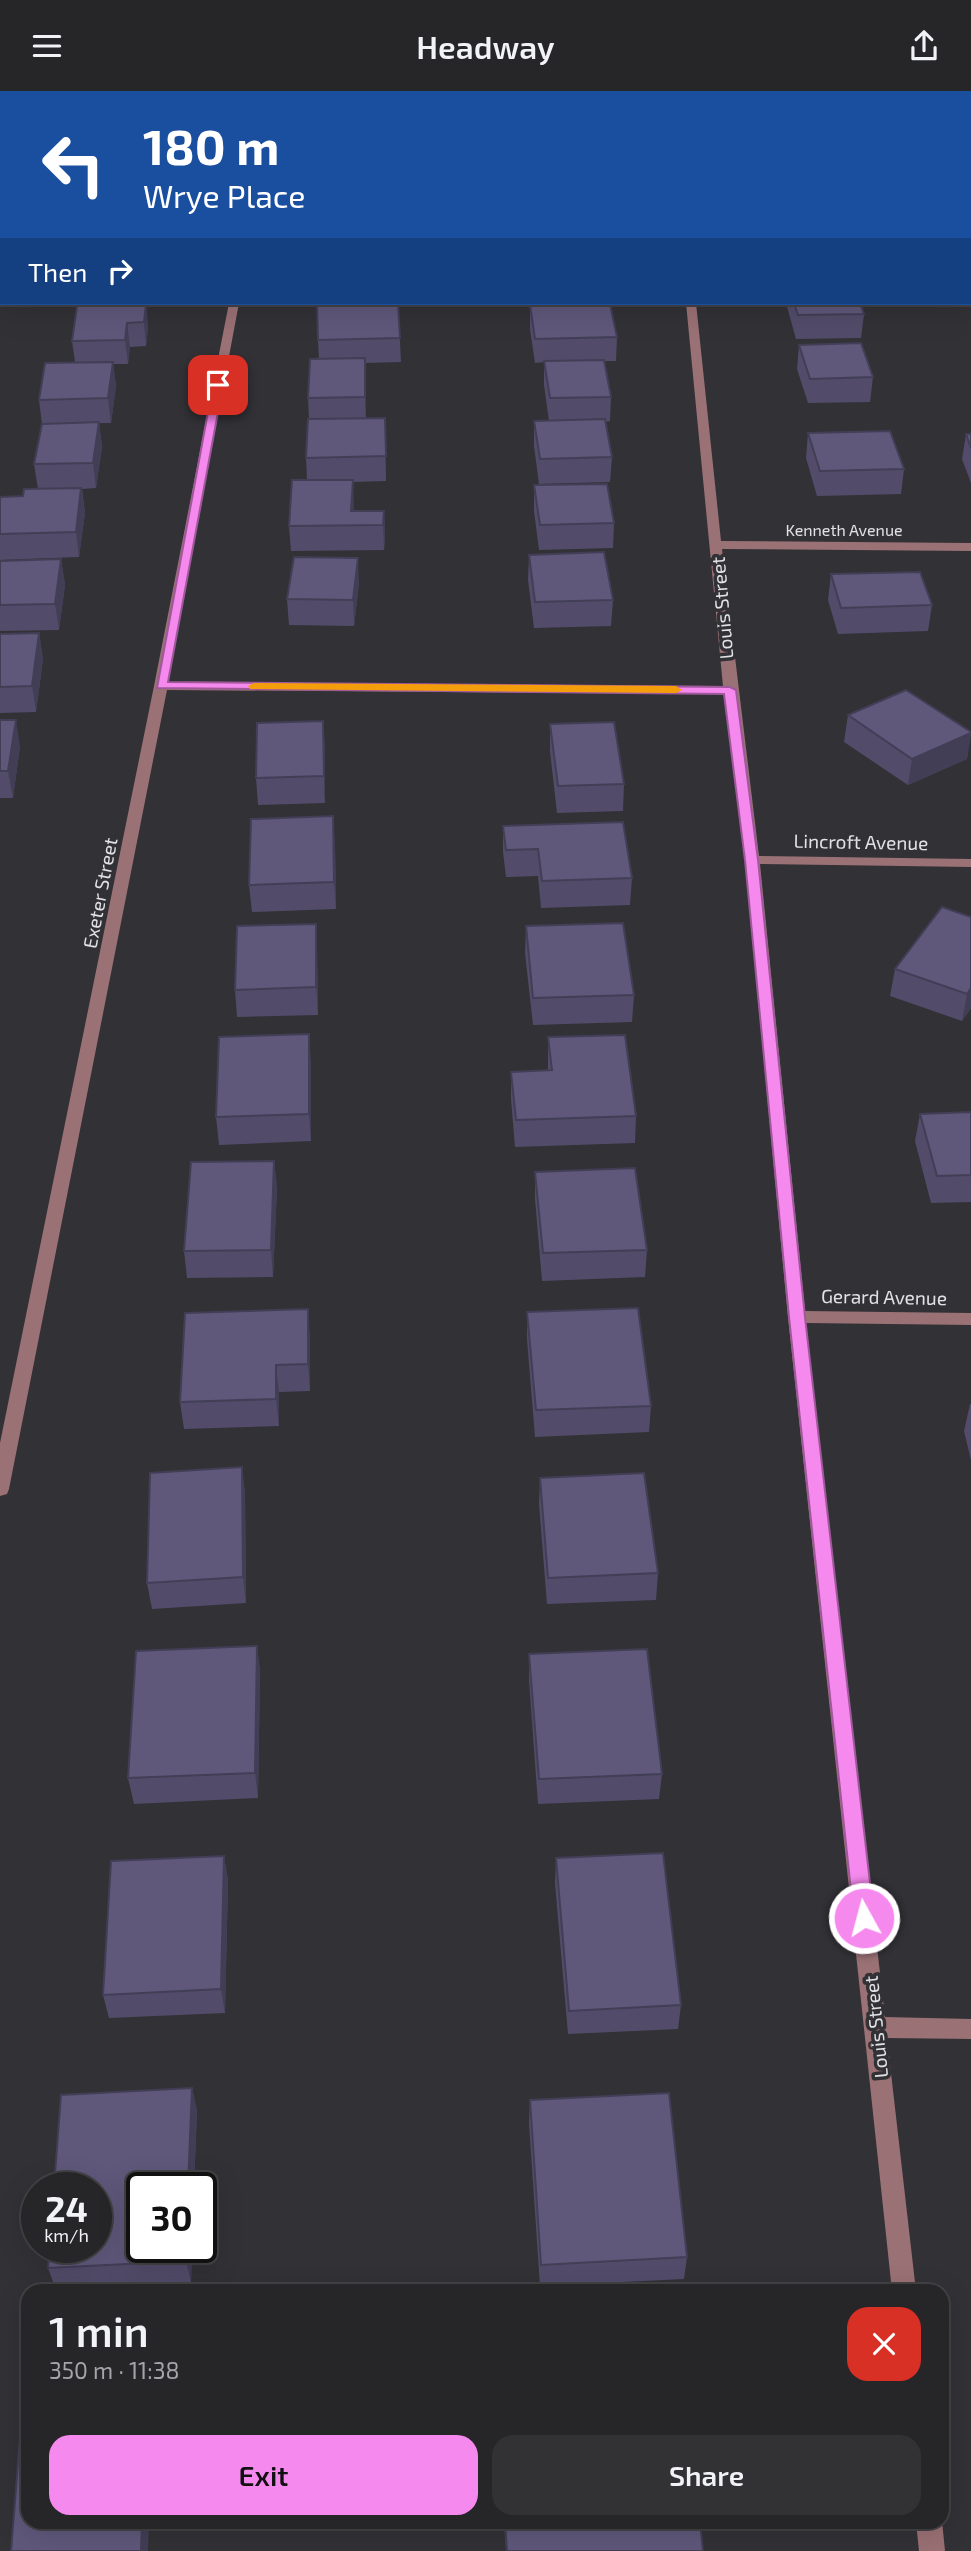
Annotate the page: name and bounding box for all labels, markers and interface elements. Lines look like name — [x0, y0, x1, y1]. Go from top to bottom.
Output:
icon: menu — [28, 27, 66, 65]
text: Headway — [416, 27, 555, 65]
icon: share — [905, 27, 943, 65]
text: 180 m — [143, 116, 279, 175]
icon: left — [28, 119, 119, 210]
text: Wrye Place — [143, 176, 305, 214]
icon: right — [101, 252, 139, 290]
text: Then — [28, 256, 87, 287]
pin — [188, 355, 248, 415]
icon: arrive — [199, 366, 237, 404]
street label: Kenneth Avenue — [785, 520, 903, 539]
street label: Louis Street — [706, 556, 737, 660]
street label: Lincroft Avenue — [793, 829, 929, 854]
street label: Exeter Street — [77, 836, 122, 950]
street label: Gerard Avenue — [821, 1284, 947, 1309]
position arrow — [827, 1881, 901, 1955]
street label: Louis Street — [859, 1975, 892, 2079]
speed limit sign: 30 — [126, 2172, 217, 2263]
text: 24 — [45, 2187, 88, 2229]
text: km/h — [44, 2224, 89, 2246]
text: 1 min — [49, 2305, 149, 2355]
button: close — [847, 2307, 921, 2381]
text: 350 m · 11:38 — [49, 2356, 179, 2384]
button: Exit — [49, 2435, 478, 2515]
button: Share — [492, 2435, 921, 2515]

